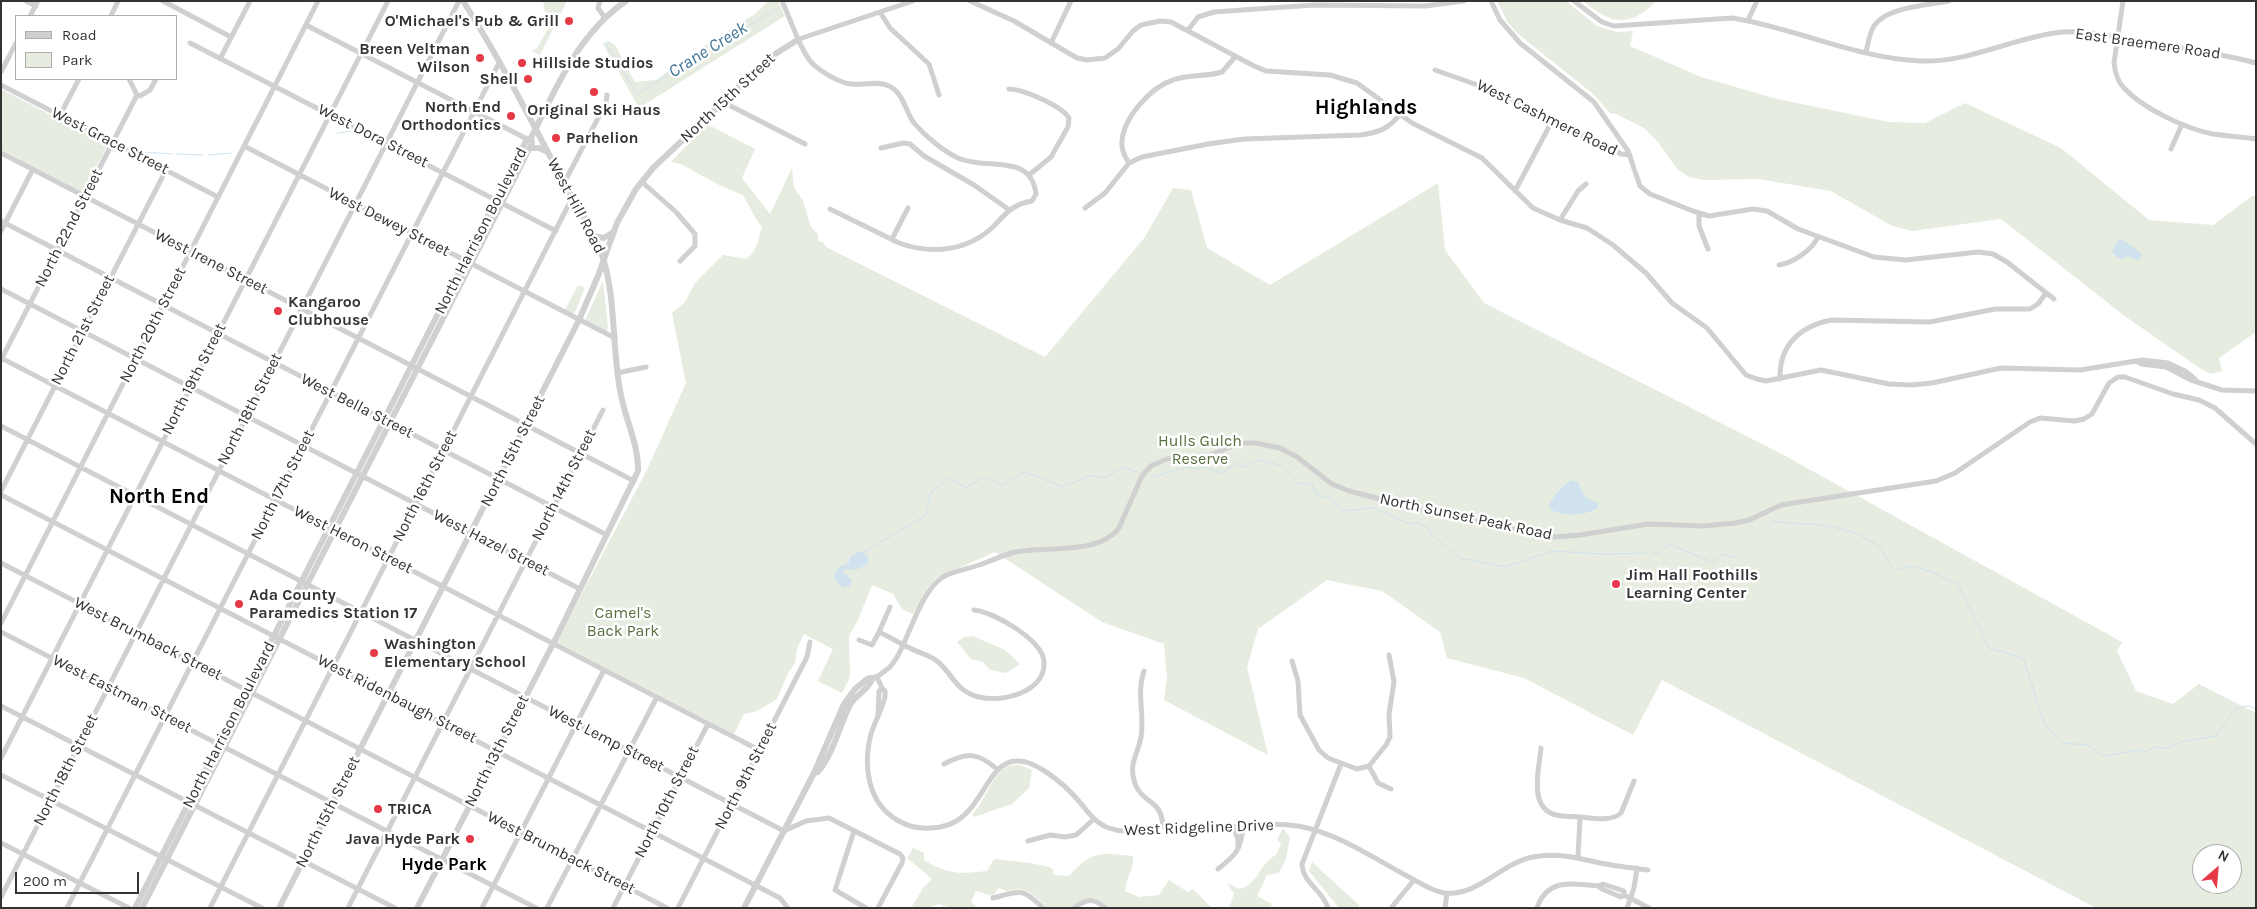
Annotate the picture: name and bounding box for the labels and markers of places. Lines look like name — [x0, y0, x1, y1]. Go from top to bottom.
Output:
place label: O'Michael's Pub & Grill — [385, 11, 559, 31]
marker: O'Michael's Pub & Grill — [563, 15, 575, 27]
place label: Breen Veltman Wilson — [359, 39, 470, 77]
marker: Breen Veltman Wilson — [474, 52, 486, 64]
place label: Hillside Studios — [532, 53, 653, 73]
marker: Hillside Studios — [516, 57, 528, 69]
place label: Shell — [480, 69, 518, 89]
marker: Shell — [522, 73, 534, 85]
marker: Original Ski Haus — [588, 86, 600, 98]
place label: North End Orthodontics — [401, 97, 501, 135]
place label: Original Ski Haus — [527, 100, 661, 120]
marker: North End Orthodontics — [505, 110, 517, 122]
place label: Parhelion — [566, 128, 639, 148]
marker: Parhelion — [550, 132, 562, 144]
place label: Kangaroo Clubhouse — [288, 292, 369, 330]
marker: Kangaroo Clubhouse — [272, 305, 284, 317]
place label: Jim Hall Foothills Learning Center — [1626, 565, 1758, 603]
marker: Jim Hall Foothills Learning Center — [1610, 578, 1622, 590]
place label: Ada County Paramedics Station 17 — [249, 585, 417, 623]
marker: Ada County Paramedics Station 17 — [233, 598, 245, 610]
place label: Washington Elementary School — [384, 634, 526, 672]
marker: Washington Elementary School — [368, 647, 380, 659]
place label: TRICA — [388, 799, 432, 819]
marker: TRICA — [372, 803, 384, 815]
place label: Java Hyde Park — [346, 829, 460, 849]
marker: Java Hyde Park — [464, 833, 476, 845]

